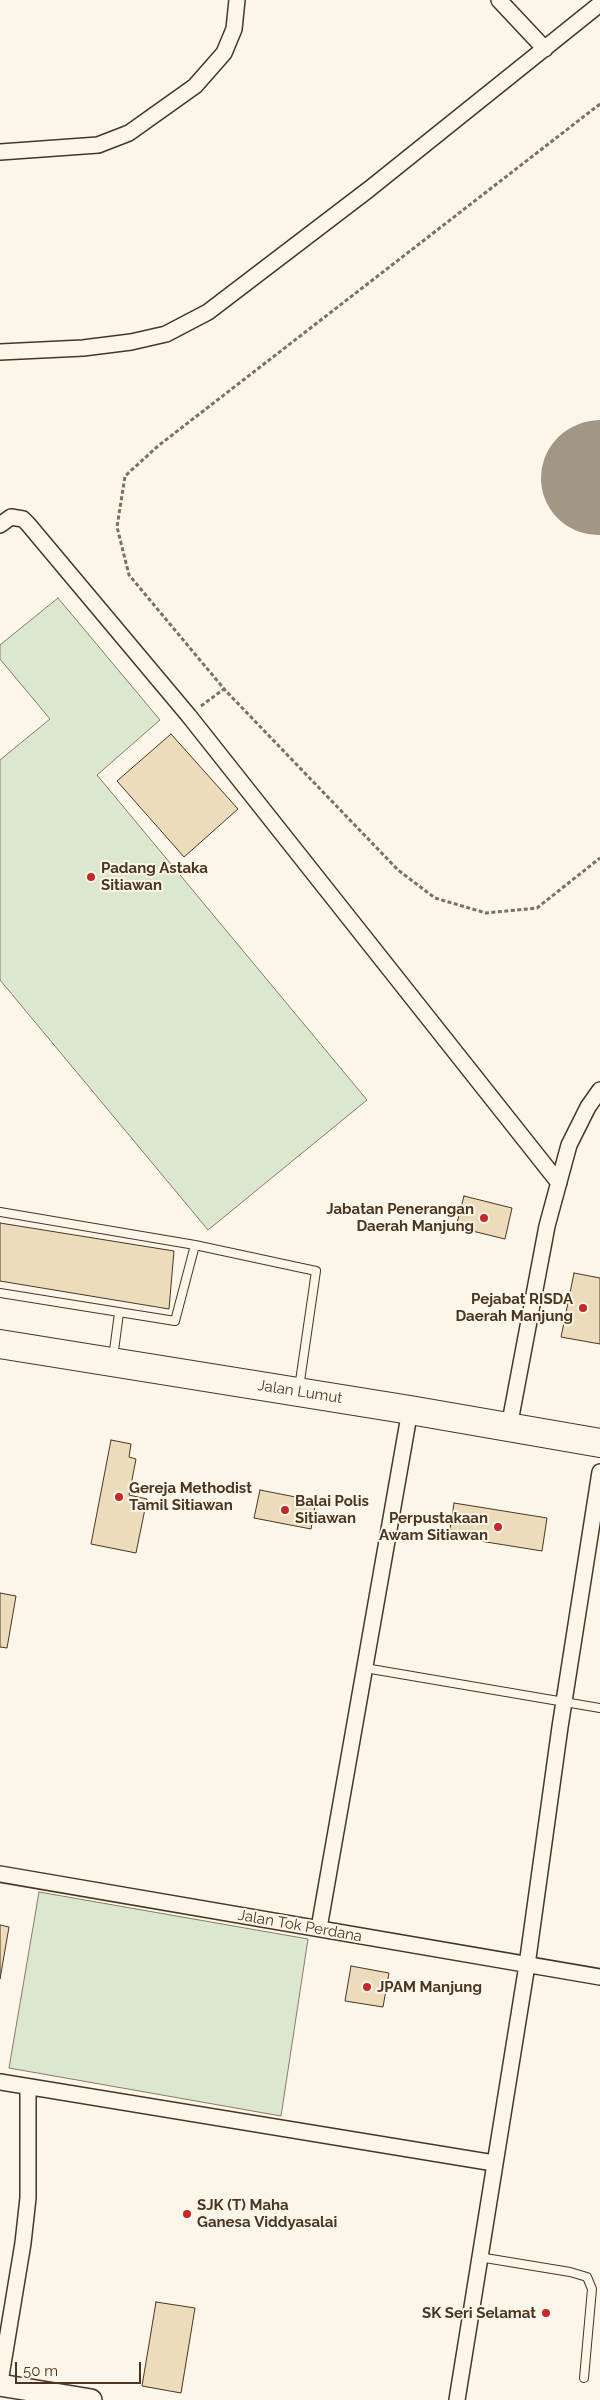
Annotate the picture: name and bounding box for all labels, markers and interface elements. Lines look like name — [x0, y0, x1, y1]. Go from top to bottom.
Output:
place label: Padang Astaka Sitiawan — [101, 859, 208, 894]
marker: Padang Astaka Sitiawan — [85, 871, 97, 883]
place label: Jabatan Penerangan Daerah Manjung — [326, 1200, 474, 1235]
marker: Jabatan Penerangan Daerah Manjung — [478, 1212, 490, 1224]
place label: Pejabat RISDA Daerah Manjung — [455, 1290, 573, 1325]
marker: Pejabat RISDA Daerah Manjung — [577, 1302, 589, 1314]
street label: Jalan Lumut — [256, 1376, 344, 1408]
place label: Gereja Methodist Tamil Sitiawan — [129, 1479, 252, 1514]
marker: Gereja Methodist Tamil Sitiawan — [113, 1491, 125, 1503]
place label: Balai Polis Sitiawan — [295, 1492, 369, 1527]
marker: Balai Polis Sitiawan — [279, 1504, 291, 1516]
place label: Perpustakaan Awam Sitiawan — [379, 1509, 488, 1544]
marker: Perpustakaan Awam Sitiawan — [492, 1521, 504, 1533]
street label: Jalan Tok Perdana — [237, 1906, 363, 1946]
place label: JPAM Manjung — [377, 1978, 482, 1996]
marker: JPAM Manjung — [361, 1981, 373, 1993]
place label: SJK (T) Maha Ganesa Viddyasalai — [197, 2196, 337, 2231]
marker: SJK (T) Maha Ganesa Viddyasalai — [181, 2208, 193, 2220]
place label: SK Seri Selamat — [422, 2304, 536, 2322]
marker: SK Seri Selamat — [540, 2307, 552, 2319]
scale bar — [18, 2352, 144, 2384]
text: 50 m — [23, 2362, 58, 2380]

